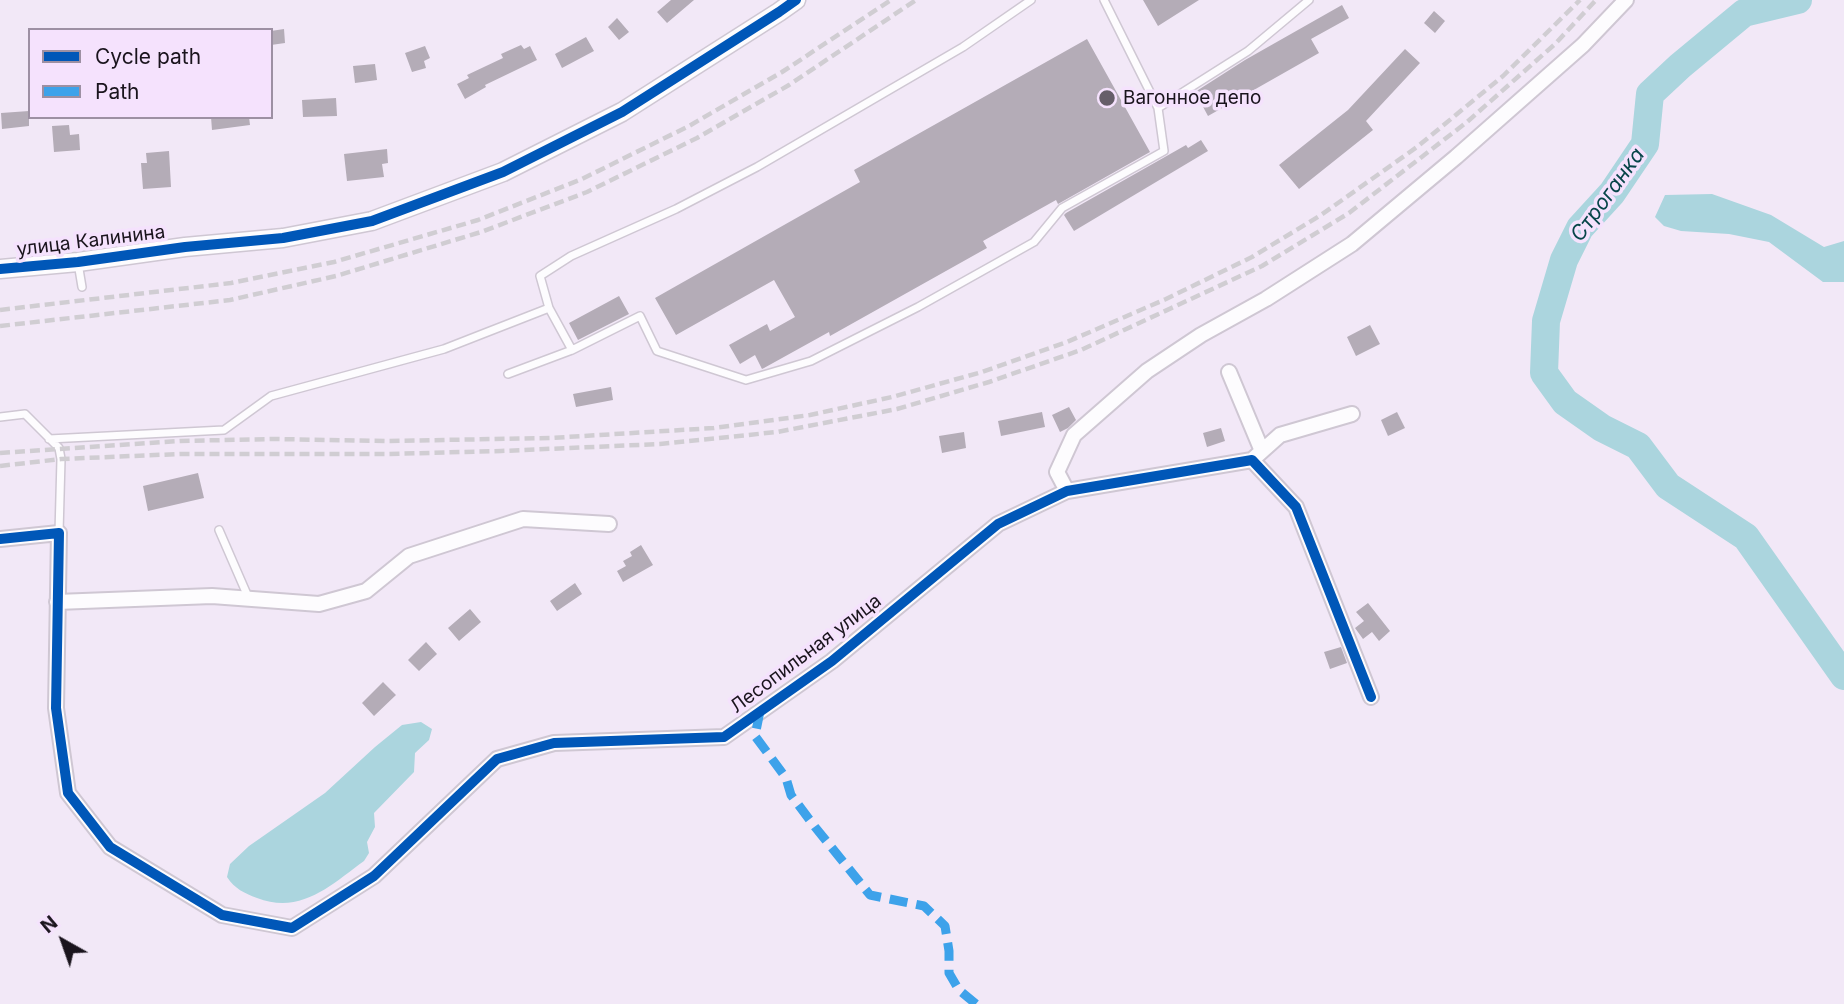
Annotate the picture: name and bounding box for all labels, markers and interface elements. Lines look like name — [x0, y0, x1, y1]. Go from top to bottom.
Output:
legend — [28, 28, 273, 119]
text: Cycle path — [95, 44, 201, 69]
text: Path — [95, 79, 140, 104]
place label: Вагонное депо — [1123, 87, 1261, 109]
marker: Вагонное депо — [1097, 88, 1117, 108]
water label: Строганка — [1566, 143, 1650, 247]
street label: улица Калинина — [16, 221, 166, 261]
street label: Лесопильная улица — [726, 590, 886, 718]
north arrow — [28, 906, 98, 976]
text: N — [36, 911, 62, 938]

